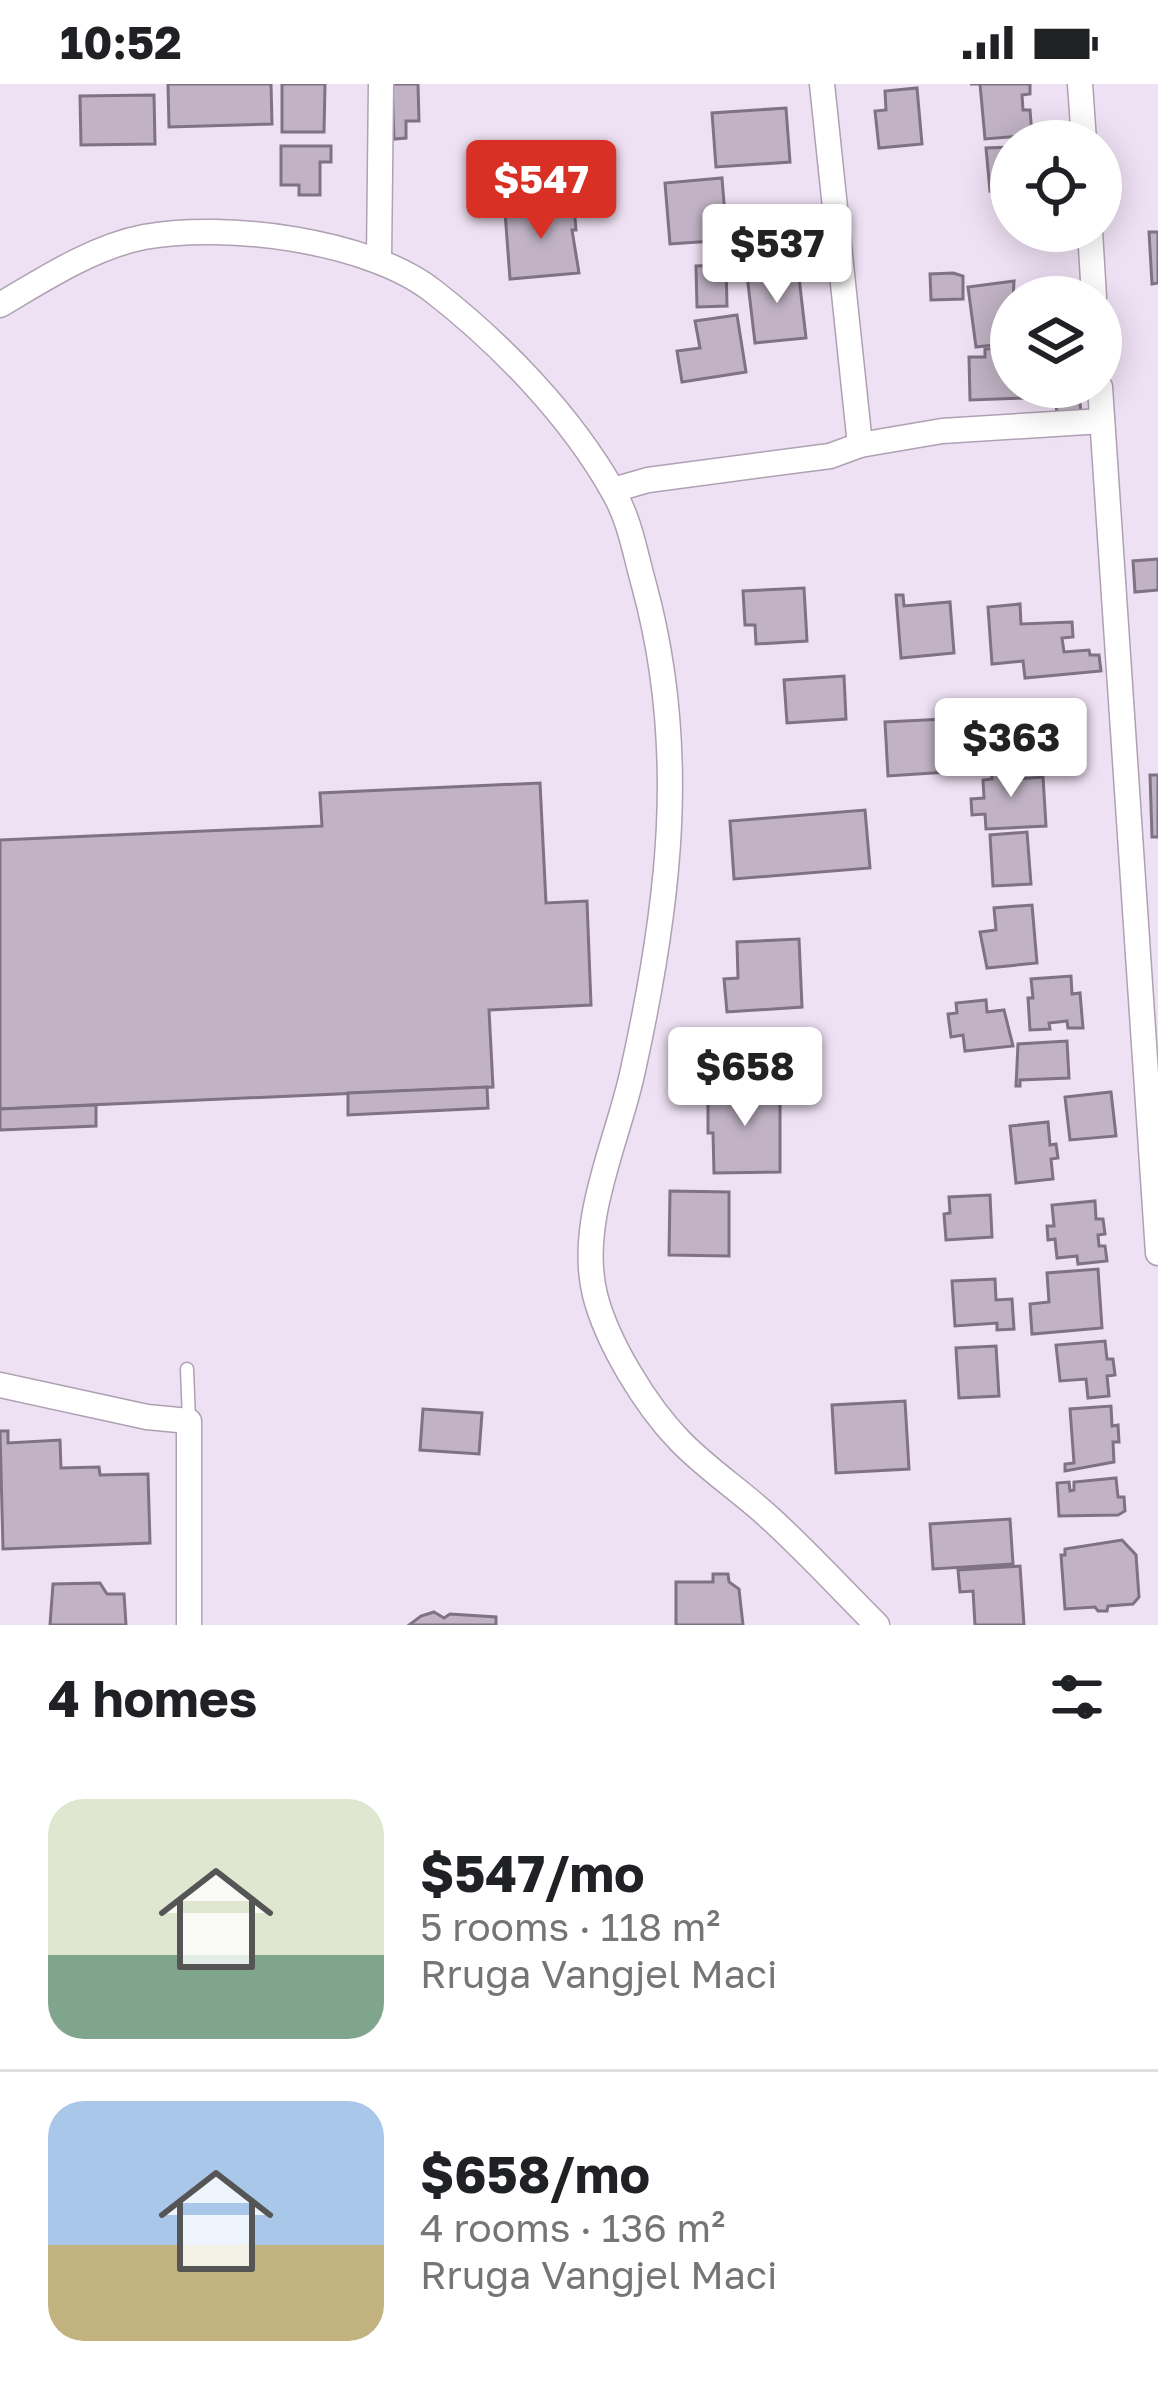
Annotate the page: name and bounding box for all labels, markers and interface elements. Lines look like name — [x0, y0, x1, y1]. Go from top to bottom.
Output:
text: 10:52 — [60, 15, 182, 69]
map controls — [990, 120, 1122, 408]
button: locate — [990, 120, 1122, 252]
pin: $547 — [470, 140, 612, 242]
text: $547 — [493, 155, 589, 202]
pin: $537 — [706, 204, 848, 306]
text: $537 — [730, 219, 824, 266]
button: layers — [990, 276, 1122, 408]
pin: $363 — [940, 698, 1082, 800]
text: $363 — [962, 713, 1060, 760]
pin: $658 — [674, 1027, 816, 1129]
text: $658 — [695, 1042, 795, 1089]
icon: filters — [1044, 1664, 1110, 1730]
text: 4 homes — [48, 1667, 257, 1728]
text: $547/mo — [420, 1842, 645, 1903]
icon: home — [144, 1847, 288, 1991]
text: 5 rooms · 118 m² — [420, 1903, 720, 1950]
text: Rruga Vangjel Maci — [420, 1950, 777, 1997]
text: $658/mo — [420, 2143, 650, 2204]
icon: home — [144, 2149, 288, 2293]
text: 4 rooms · 136 m² — [420, 2204, 725, 2251]
text: Rruga Vangjel Maci — [420, 2251, 777, 2298]

